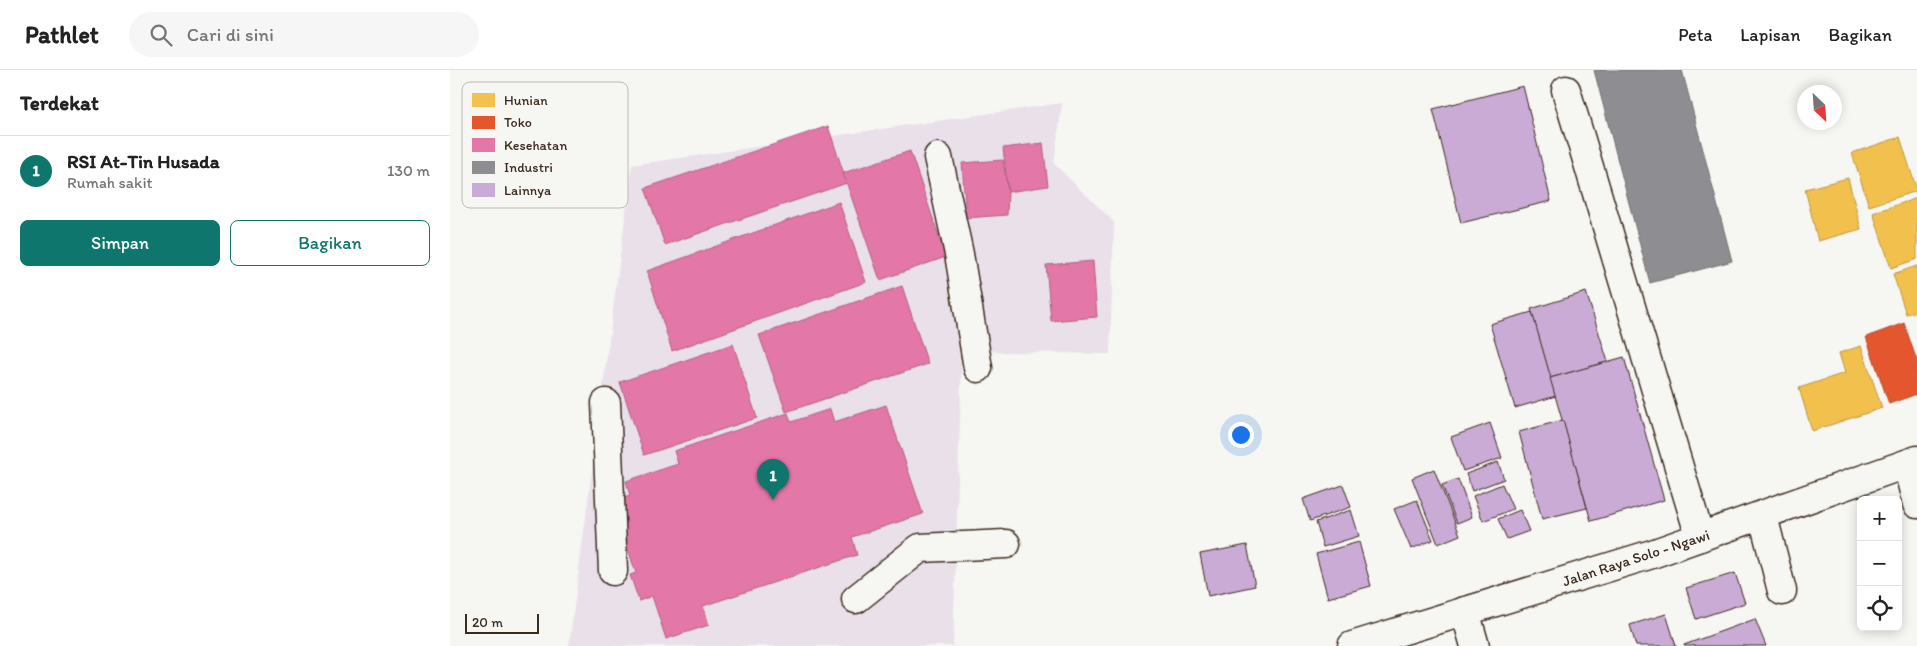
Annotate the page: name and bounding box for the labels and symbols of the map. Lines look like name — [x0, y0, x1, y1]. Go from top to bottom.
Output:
legend — [462, 82, 628, 208]
north arrow — [1797, 85, 1842, 130]
text: Hunian — [504, 92, 548, 109]
text: Toko — [504, 114, 532, 131]
text: Kesehatan — [504, 137, 567, 154]
text: Industri — [504, 159, 553, 176]
text: Lainnya — [504, 182, 552, 199]
your location — [1228, 422, 1254, 448]
pin: 1 — [757, 459, 789, 500]
street label: Jalan Raya Solo - Ngawi — [1560, 526, 1712, 590]
scale bar — [465, 611, 539, 634]

